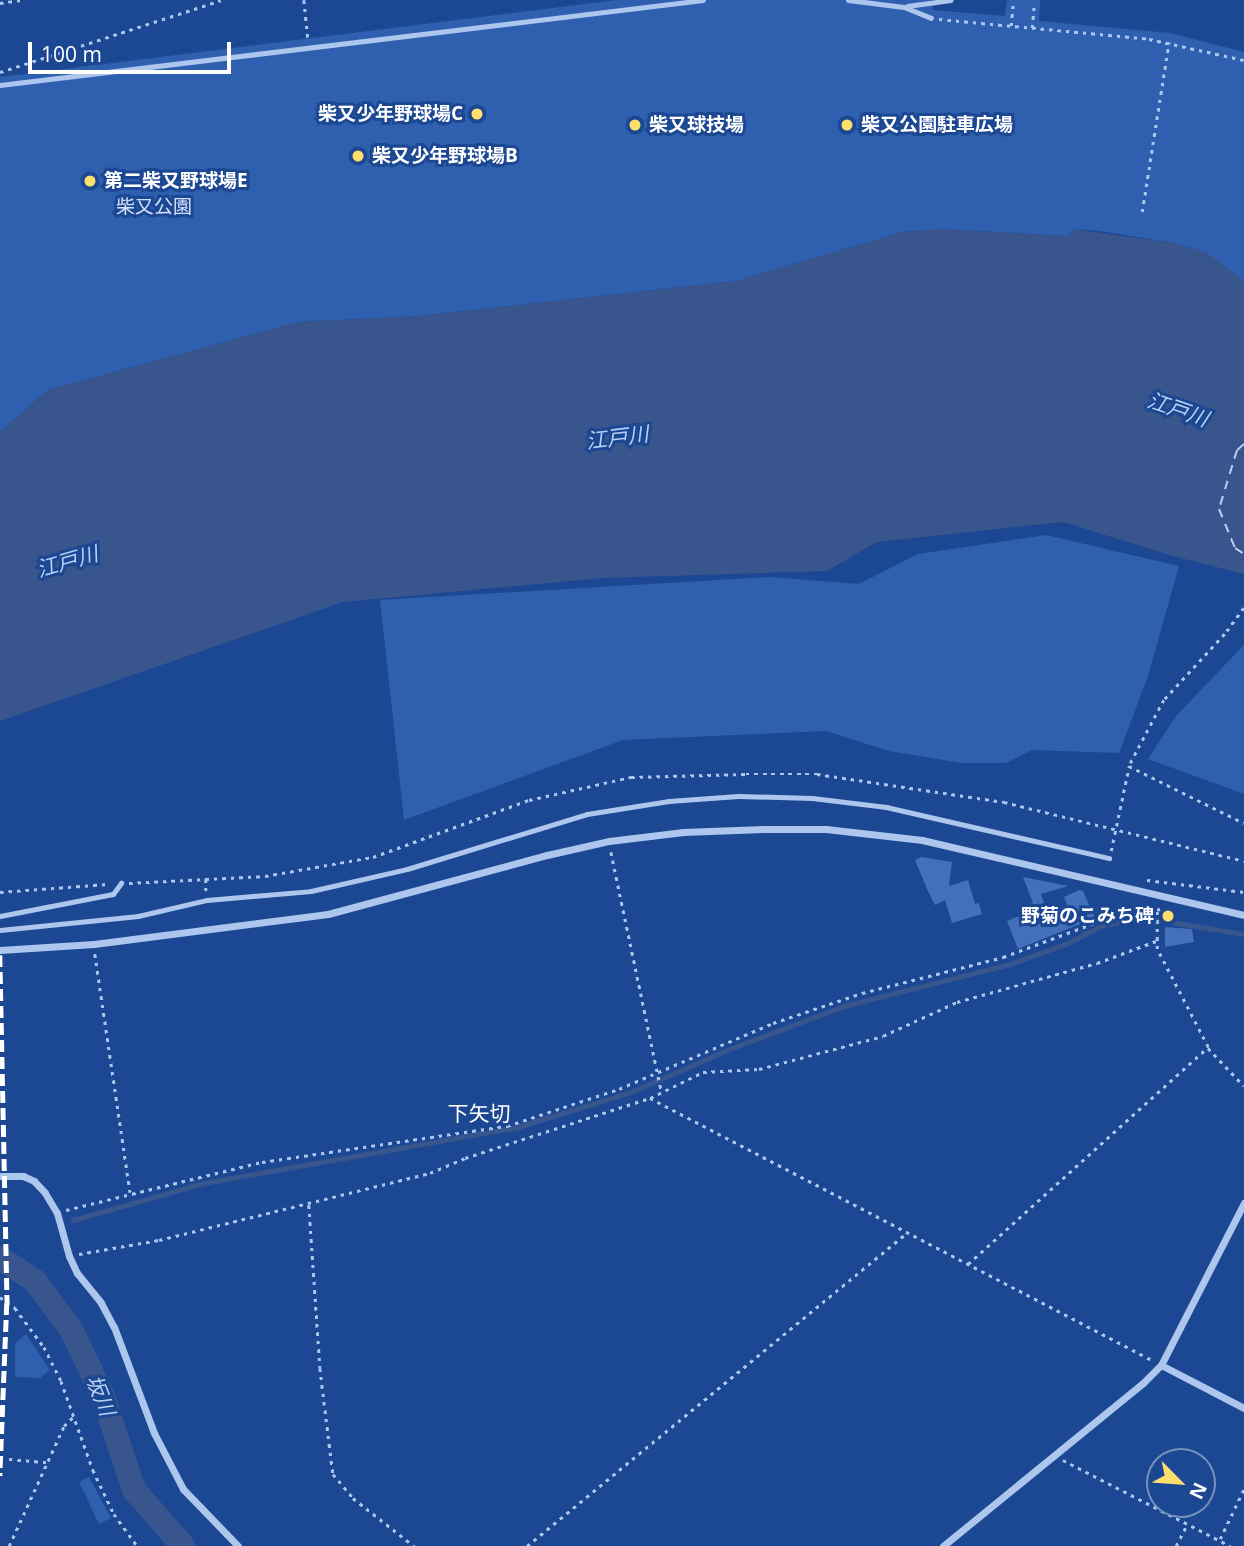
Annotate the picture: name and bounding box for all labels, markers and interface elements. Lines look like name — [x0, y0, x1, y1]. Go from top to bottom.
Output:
scale bar — [32, 28, 234, 72]
text: 100 m — [41, 40, 102, 68]
place label: 柴又少年野球場C — [318, 103, 463, 125]
marker: 柴又少年野球場C — [469, 106, 485, 122]
place label: 柴又球技場 — [649, 114, 744, 136]
place label: 柴又公園駐車広場 — [861, 114, 1013, 136]
marker: 柴又球技場 — [627, 117, 643, 133]
marker: 柴又公園駐車広場 — [839, 117, 855, 133]
place label: 柴又少年野球場B — [372, 145, 518, 167]
marker: 柴又少年野球場B — [350, 148, 366, 164]
place label: 第二柴又野球場E — [104, 170, 248, 192]
marker: 第二柴又野球場E — [82, 173, 98, 189]
park label: 柴又公園 — [116, 196, 192, 218]
water label: 江戸川 — [1144, 387, 1212, 431]
water label: 江戸川 — [584, 421, 650, 453]
water label: 江戸川 — [33, 540, 101, 582]
place label: 野菊のこみち碑 — [1021, 905, 1154, 927]
marker: 野菊のこみち碑 — [1160, 908, 1176, 924]
district label: 下矢切 — [448, 1100, 510, 1126]
water label: 坂川 — [81, 1371, 121, 1419]
north arrow — [1146, 1448, 1216, 1518]
text: N — [1183, 1479, 1213, 1504]

